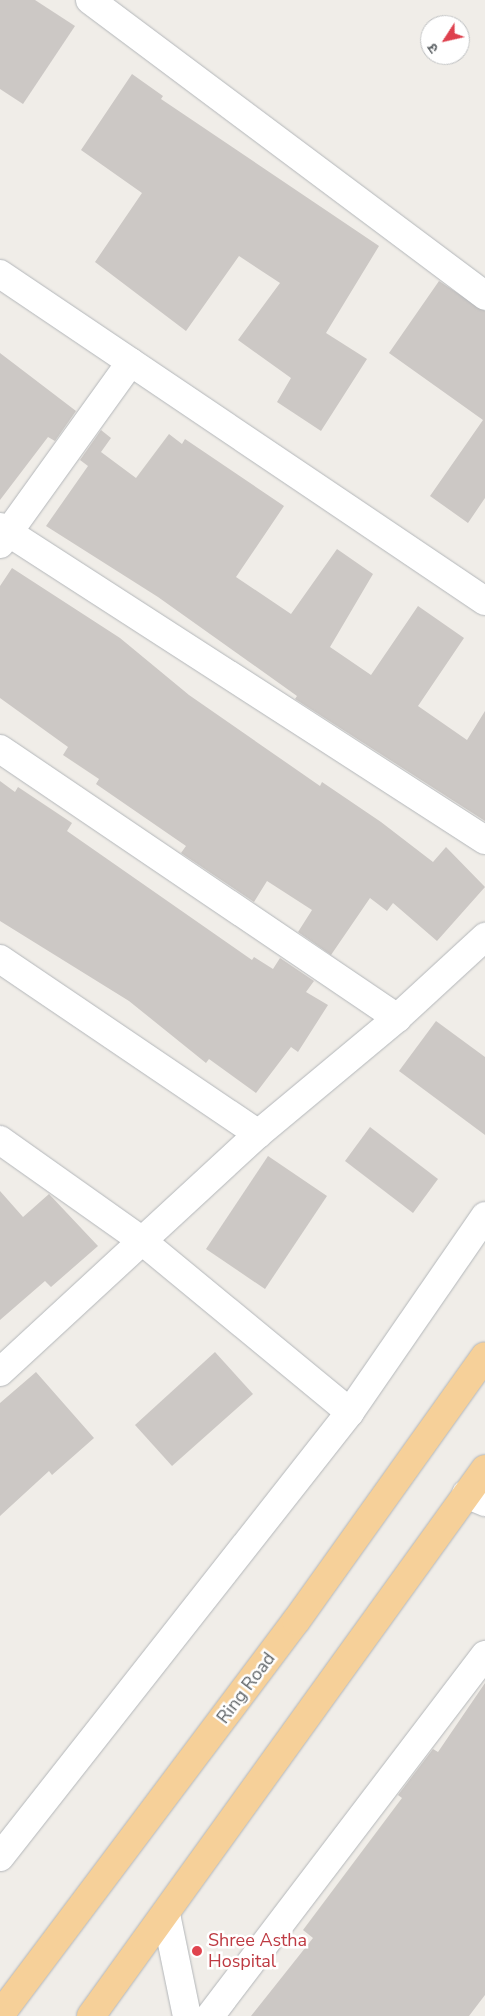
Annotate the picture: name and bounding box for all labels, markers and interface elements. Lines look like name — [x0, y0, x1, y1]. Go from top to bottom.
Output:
north arrow — [420, 15, 470, 65]
text: उ — [423, 40, 443, 57]
street label: Ring Road — [212, 1648, 280, 1728]
place label: Shree Astha Hospital — [208, 1930, 307, 1972]
marker: Shree Astha Hospital — [190, 1944, 204, 1958]

